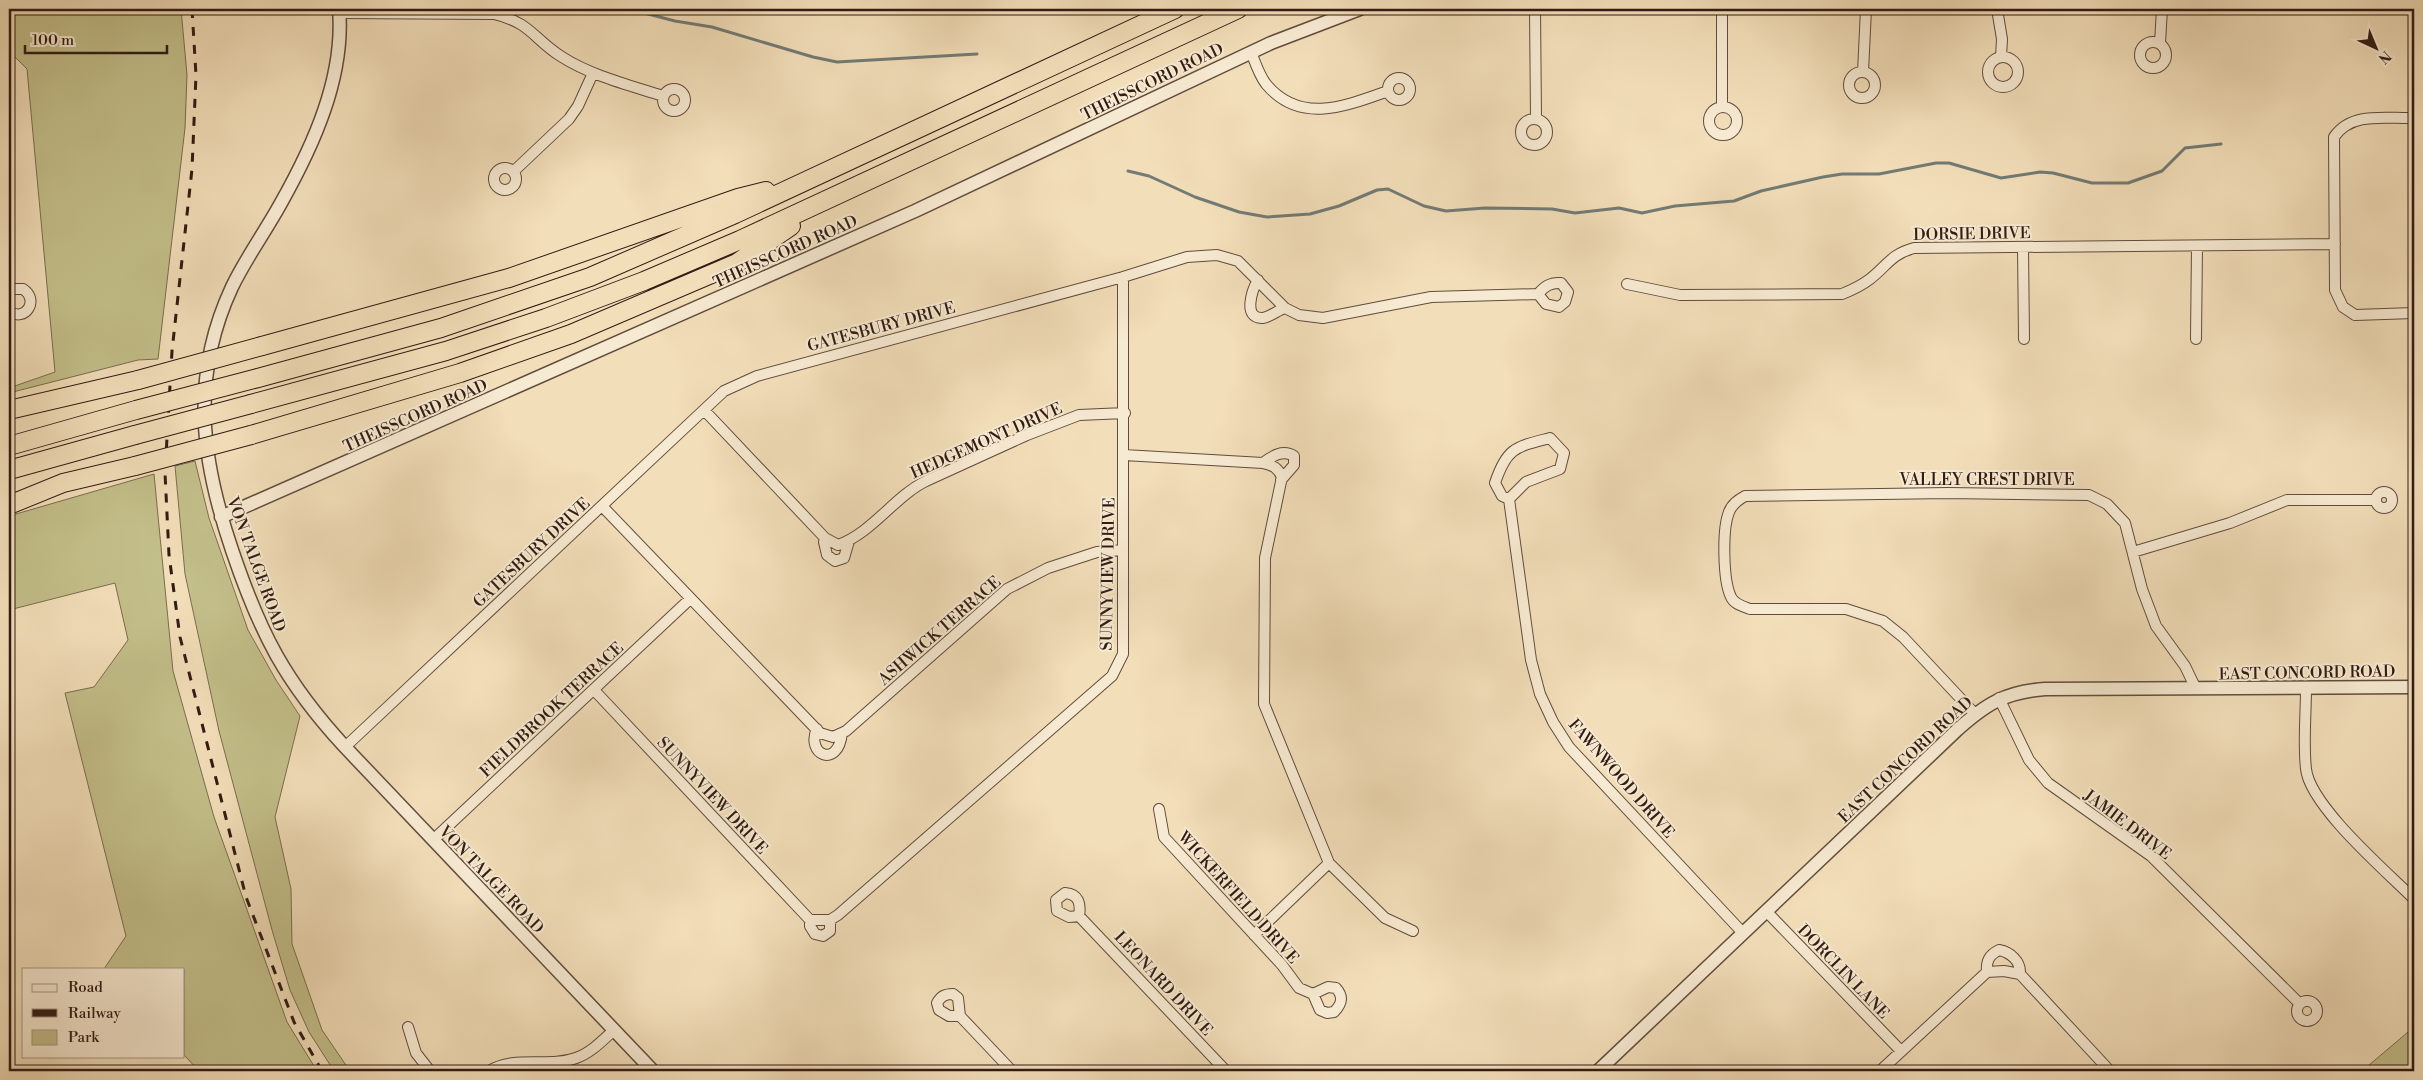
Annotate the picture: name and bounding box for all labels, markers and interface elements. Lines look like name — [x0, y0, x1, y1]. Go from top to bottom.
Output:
scale bar — [25, 22, 168, 54]
north arrow — [2350, 22, 2400, 72]
text: 100 m — [32, 31, 74, 50]
street label: THEISSCORD ROAD — [1078, 39, 1227, 125]
text: N — [2374, 46, 2395, 67]
street label: THEISSCORD ROAD — [710, 211, 861, 293]
street label: DORSIE DRIVE — [1913, 223, 2031, 245]
street label: GATESBURY DRIVE — [805, 298, 957, 356]
street label: THEISSCORD ROAD — [340, 375, 491, 457]
street label: HEDGEMONT DRIVE — [907, 398, 1065, 483]
street label: VALLEY CREST DRIVE — [1898, 470, 2075, 490]
street label: VON TALGE ROAD — [222, 493, 290, 635]
street label: GATESBURY DRIVE — [469, 493, 594, 612]
street label: SUNNYVIEW DRIVE — [1097, 497, 1119, 651]
street label: ASHWICK TERRACE — [873, 572, 1005, 690]
street label: FIELDBROOK TERRACE — [476, 638, 628, 782]
street label: EAST CONCORD ROAD — [2219, 661, 2396, 685]
street label: EAST CONCORD ROAD — [1834, 692, 1977, 827]
street label: FAWNWOOD DRIVE — [1564, 715, 1679, 842]
street label: SUNNYVIEW DRIVE — [653, 733, 772, 859]
street label: JAMIE DRIVE — [2079, 785, 2175, 864]
street label: VON TALGE ROAD — [434, 821, 548, 938]
street label: WICKERFIELD DRIVE — [1173, 826, 1303, 968]
street label: DORCLIN LANE — [1793, 920, 1893, 1023]
street label: LEONARD DRIVE — [1110, 927, 1217, 1040]
legend — [22, 968, 185, 1058]
text: Road — [68, 978, 103, 997]
text: Railway — [68, 1004, 122, 1023]
text: Park — [68, 1028, 100, 1047]

